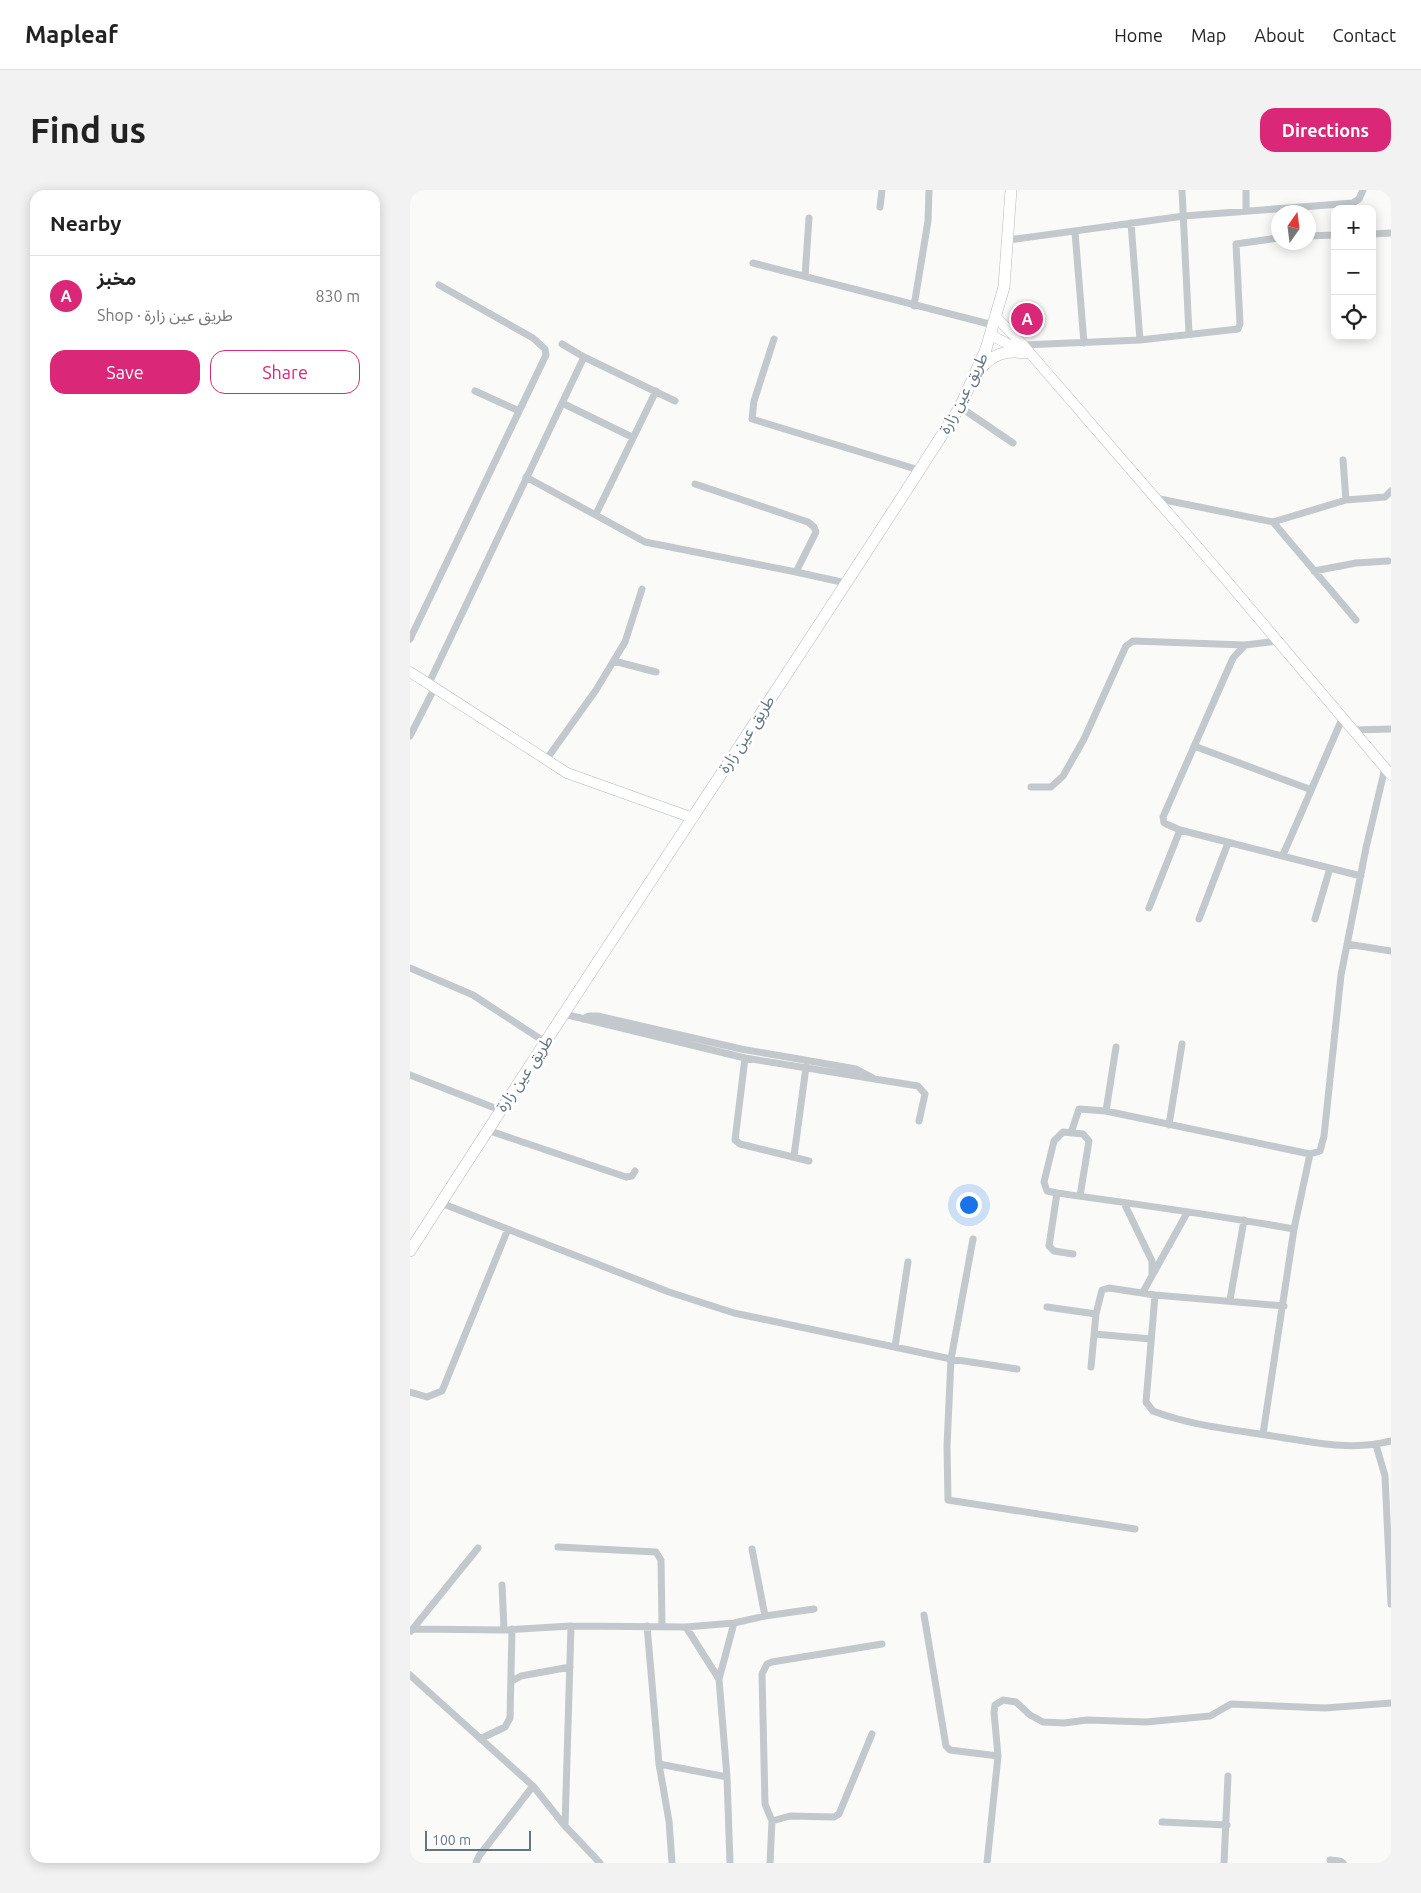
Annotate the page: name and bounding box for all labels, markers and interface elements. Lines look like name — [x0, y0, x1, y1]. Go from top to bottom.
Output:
text: Mapleaf — [25, 21, 118, 48]
text: Home — [1114, 25, 1163, 45]
text: Map — [1191, 25, 1226, 45]
text: About — [1254, 25, 1304, 45]
text: Contact — [1332, 25, 1396, 45]
button: Directions — [1260, 108, 1391, 152]
text: Find us — [30, 110, 146, 150]
north arrow — [1271, 205, 1316, 250]
map controls — [1331, 205, 1376, 340]
button: + — [1331, 205, 1376, 250]
text: Nearby — [50, 211, 121, 235]
button: − — [1331, 250, 1376, 295]
text: مخبز — [97, 267, 136, 289]
text: A — [60, 287, 72, 305]
text: 830 m — [315, 287, 360, 305]
button: locate — [1331, 295, 1376, 340]
pin: A — [1011, 300, 1043, 338]
text: Shop · طريق عين زارة — [97, 306, 233, 324]
street label: طريق عين زارة — [935, 349, 993, 437]
button: Save — [50, 350, 200, 394]
button: Share — [210, 350, 360, 394]
street label: طريق عين زارة — [714, 692, 779, 777]
street label: طريق عين زارة — [492, 1031, 558, 1116]
your location — [956, 1192, 982, 1218]
scale bar — [425, 1828, 531, 1851]
text: 100 m — [432, 1832, 471, 1848]

